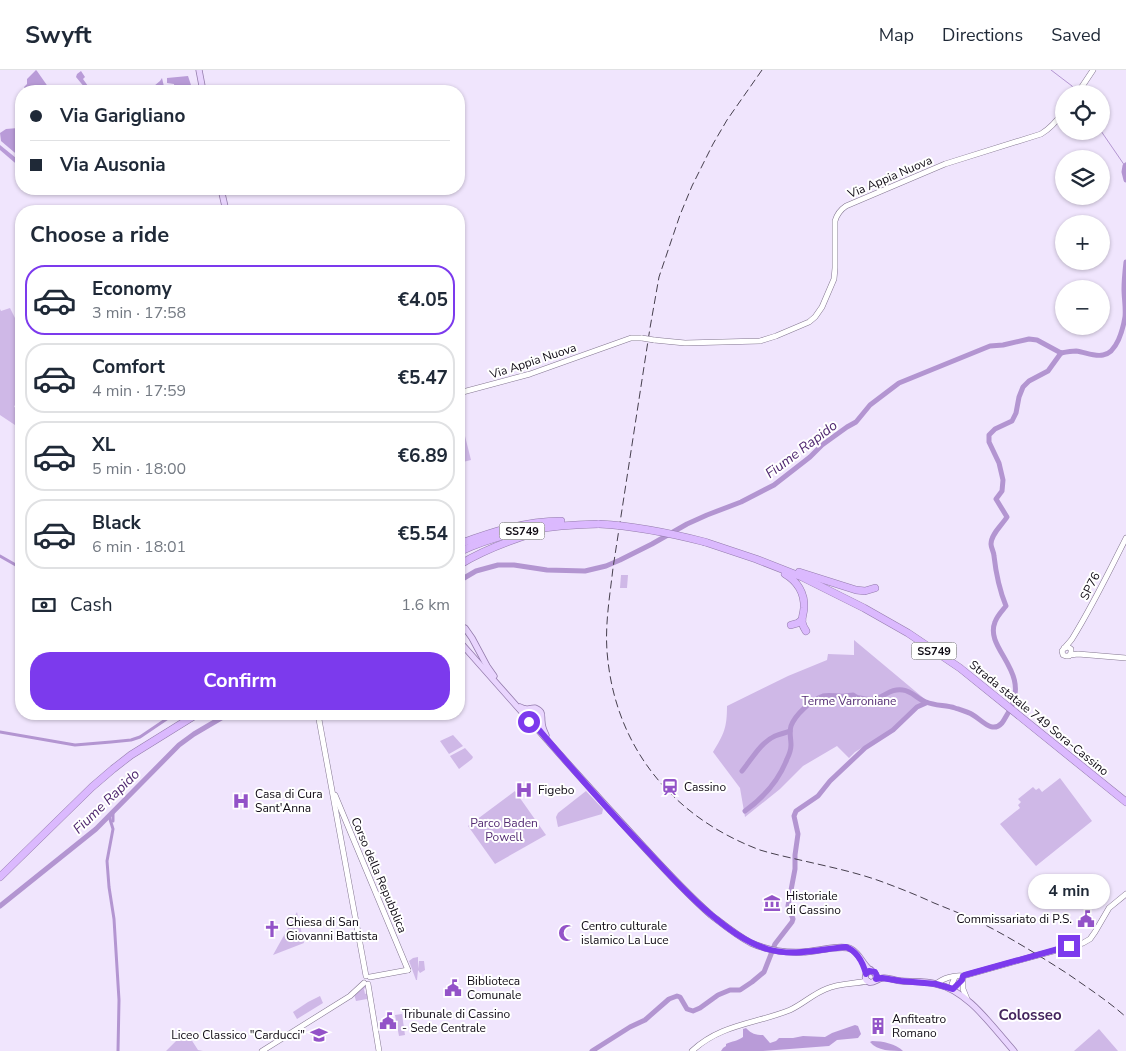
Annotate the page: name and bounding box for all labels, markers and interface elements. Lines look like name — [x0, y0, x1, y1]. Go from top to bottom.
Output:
text: Swyft — [25, 19, 91, 51]
text: Map — [879, 23, 914, 47]
text: Directions — [942, 23, 1023, 47]
text: Saved — [1051, 23, 1101, 47]
map controls — [1055, 85, 1110, 335]
button: locate — [1055, 85, 1110, 140]
text: Via Garigliano — [60, 103, 185, 129]
button: layers — [1055, 150, 1110, 205]
text: Via Ausonia — [60, 152, 166, 178]
street label: Via Appia Nuova — [844, 152, 935, 202]
button: + — [1055, 215, 1110, 270]
text: Choose a ride — [30, 220, 169, 250]
text: Economy — [92, 276, 172, 302]
icon: car — [32, 278, 77, 323]
button: − — [1055, 280, 1110, 335]
text: €4.05 — [398, 287, 448, 313]
text: 3 min · 17:58 — [92, 302, 186, 324]
street label: Via Appia Nuova — [487, 339, 578, 383]
text: Comfort — [92, 354, 165, 380]
icon: car — [32, 356, 77, 401]
text: €5.47 — [398, 365, 448, 391]
text: 4 min · 17:59 — [92, 380, 186, 402]
water label: Fiume Rapido — [761, 416, 841, 483]
text: XL — [92, 432, 115, 458]
icon: car — [32, 434, 77, 479]
text: €6.89 — [398, 443, 448, 469]
text: 5 min · 18:00 — [92, 458, 186, 480]
text: Black — [92, 510, 141, 536]
icon: car — [32, 512, 77, 557]
text: €5.54 — [398, 521, 448, 547]
road number: SS749 — [500, 522, 544, 540]
text: 6 min · 18:01 — [92, 536, 186, 558]
street label: SP76 — [1076, 569, 1104, 603]
icon: cash — [30, 591, 58, 619]
text: Cash — [70, 592, 112, 618]
text: 1.6 km — [401, 594, 450, 616]
road number: SS749 — [912, 642, 956, 660]
button: Confirm — [30, 652, 450, 710]
street label: Strada statale 749 Sora-Cassino — [966, 657, 1112, 779]
park label: Terme Varroniane — [801, 693, 897, 709]
route start — [518, 711, 540, 733]
water label: Fiume Rapido — [69, 765, 144, 838]
station icon: Cassino — [660, 777, 680, 797]
place label: Cassino — [684, 779, 726, 795]
hospital icon: Figebo — [514, 780, 534, 800]
place label: Figebo — [538, 782, 575, 798]
place label: Casa di Cura Sant'Anna — [255, 786, 323, 816]
hospital icon: Casa di Cura Sant'Anna — [231, 791, 251, 811]
street label: Corso della Repubblica — [347, 815, 411, 935]
park label: Parco Baden Powell — [470, 815, 538, 845]
callout: 4 min — [1028, 874, 1110, 908]
text: 4 min — [1048, 880, 1090, 902]
place label: Historiale di Cassino — [786, 888, 841, 918]
museum icon: Historiale di Cassino — [762, 893, 782, 913]
public building icon: Commissariato di P.S. — [1076, 909, 1096, 929]
place label: Commissariato di P.S. — [956, 911, 1072, 927]
place label: Chiesa di San Giovanni Battista — [286, 914, 378, 944]
place label: Centro culturale islamico La Luce — [581, 918, 669, 948]
church icon: Chiesa di San Giovanni Battista — [262, 919, 282, 939]
mosque icon: Centro culturale islamico La Luce — [557, 923, 577, 943]
route end — [1058, 935, 1080, 957]
place label: Biblioteca Comunale — [467, 973, 521, 1003]
public building icon: Biblioteca Comunale — [443, 978, 463, 998]
district label: Colosseo — [998, 1005, 1062, 1025]
place label: Tribunale di Cassino - Sede Centrale — [402, 1006, 510, 1036]
public building icon: Tribunale di Cassino - Sede Centrale — [378, 1011, 398, 1031]
place label: Anfiteatro Romano — [892, 1011, 947, 1041]
building icon: Anfiteatro Romano — [868, 1016, 888, 1036]
school or university icon: Liceo Classico "Carducci" — [309, 1025, 329, 1045]
place label: Liceo Classico "Carducci" — [171, 1027, 305, 1043]

